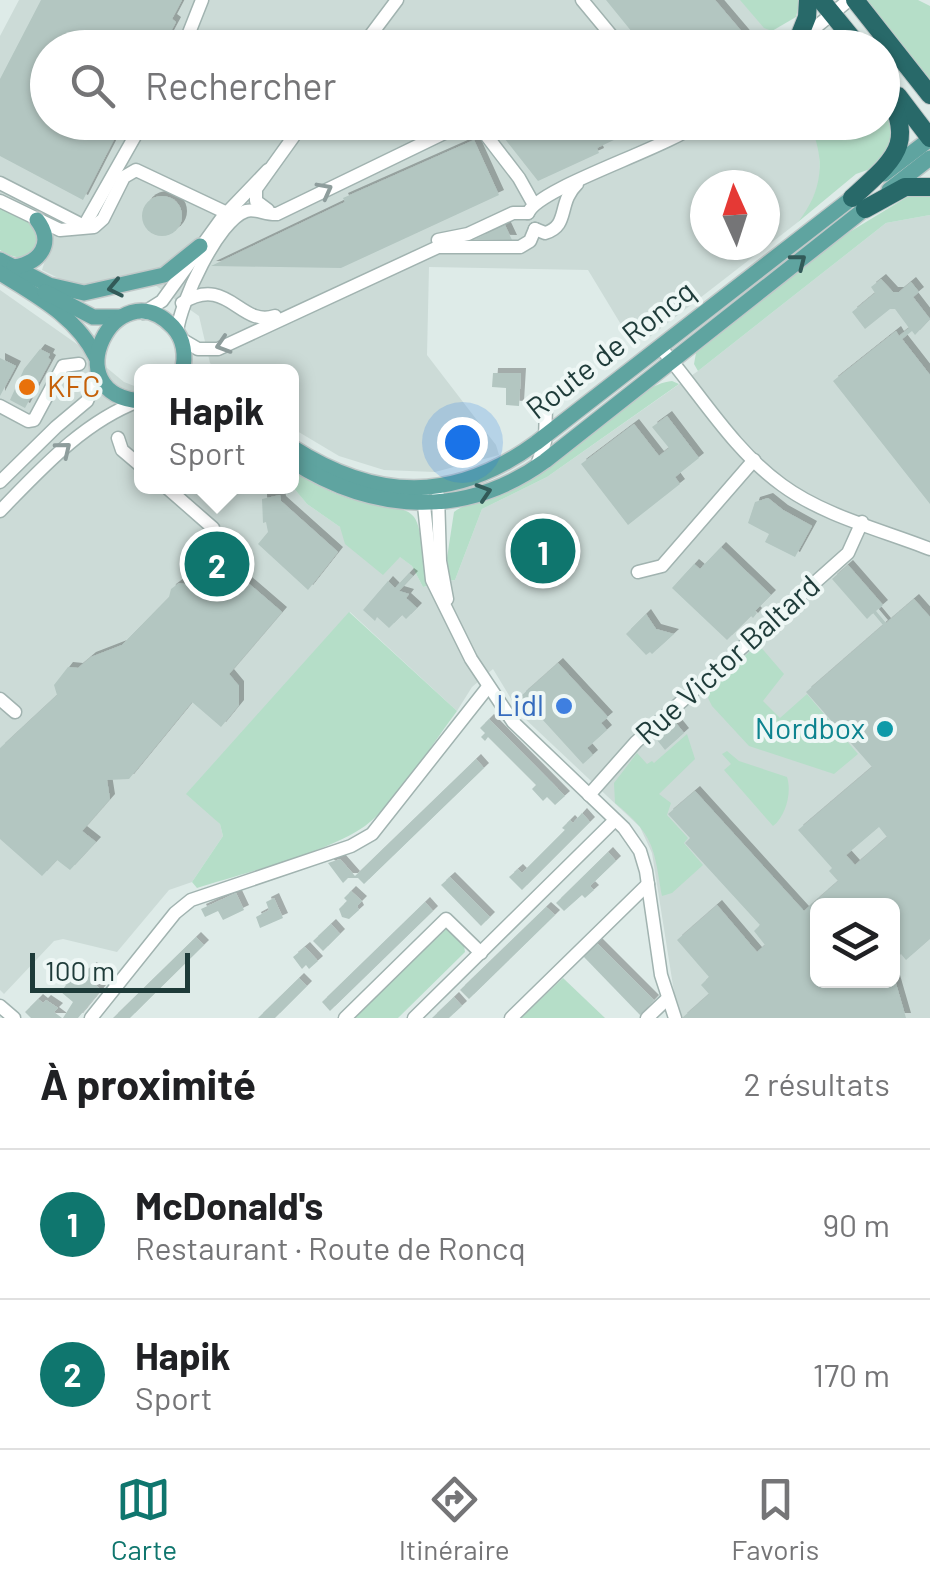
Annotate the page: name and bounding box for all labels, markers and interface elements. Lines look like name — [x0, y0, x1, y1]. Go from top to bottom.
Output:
search box — [30, 30, 900, 140]
icon: search — [65, 58, 120, 113]
text: Rechercher — [145, 62, 336, 108]
north arrow — [690, 170, 780, 260]
one-way arrow — [314, 183, 332, 202]
one-way arrow — [788, 255, 806, 272]
street label: Route de Roncq — [518, 271, 701, 425]
one-way arrow — [107, 276, 124, 297]
one-way arrow — [215, 333, 232, 353]
popup — [134, 364, 299, 494]
place label: KFC — [47, 367, 100, 403]
marker: KFC — [16, 376, 38, 398]
text: Hapik — [169, 387, 264, 433]
your location — [437, 417, 488, 468]
text: Sport — [169, 433, 246, 471]
one-way arrow — [53, 443, 71, 461]
one-way arrow — [475, 484, 492, 504]
pin: 1 — [510, 514, 576, 588]
pin: 2 — [184, 526, 250, 602]
street label: Rue Victor Baltard — [627, 566, 826, 751]
place label: Lidl — [496, 686, 544, 722]
marker: Lidl — [553, 695, 575, 717]
place label: Nordbox — [755, 709, 865, 745]
marker: Nordbox — [874, 718, 896, 740]
map controls — [810, 898, 900, 988]
button: layers — [810, 898, 900, 988]
scale bar — [30, 948, 190, 993]
text: 100 m — [45, 953, 115, 987]
text: À proximité — [40, 1058, 256, 1108]
text: 2 résultats — [743, 1064, 890, 1102]
text: McDonald's — [135, 1182, 323, 1228]
text: 1 — [67, 1205, 78, 1243]
text: 90 m — [822, 1205, 890, 1243]
text: Restaurant · Route de Roncq — [135, 1228, 526, 1266]
text: Hapik — [135, 1332, 230, 1378]
text: 2 — [64, 1355, 81, 1393]
text: 170 m — [813, 1355, 890, 1393]
text: Sport — [135, 1378, 212, 1416]
tab: Carte — [111, 1472, 177, 1566]
tab: Itinéraire — [399, 1472, 510, 1566]
tab: Favoris — [731, 1472, 819, 1566]

